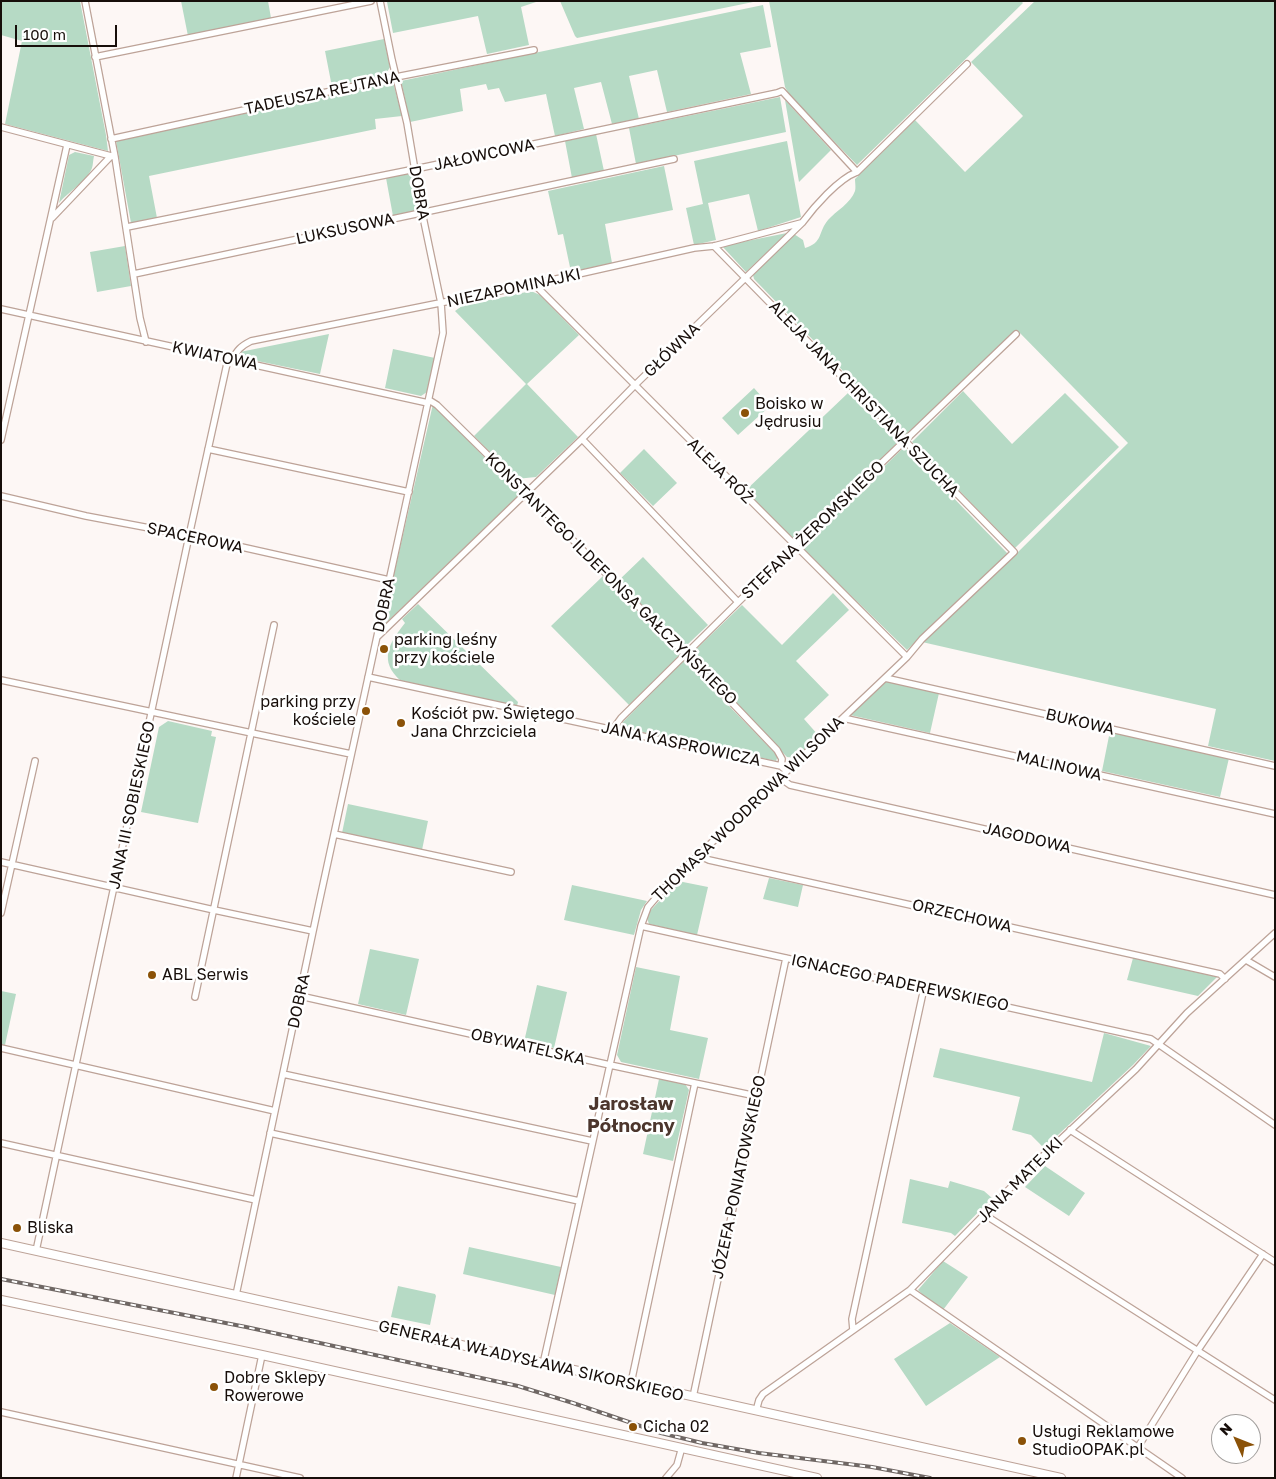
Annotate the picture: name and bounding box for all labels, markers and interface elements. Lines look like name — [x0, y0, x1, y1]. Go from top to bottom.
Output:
scale bar — [18, 15, 120, 47]
text: 100 m — [23, 25, 66, 43]
street label: TADEUSZA REJTANA — [243, 67, 401, 119]
street label: JAŁOWCOWA — [432, 135, 536, 175]
street label: DOBRA — [405, 164, 433, 222]
street label: LUKSUSOWA — [294, 209, 396, 249]
street label: NIEZAPOMINAJKI — [445, 264, 583, 312]
street label: ALEJA JANA CHRISTIANA SZUCHA — [765, 297, 963, 501]
street label: GŁÓWNA — [640, 319, 704, 381]
street label: KWIATOWA — [170, 338, 260, 374]
place label: Boisko w Jędrusiu — [755, 394, 823, 432]
marker: Boisko w Jędrusiu — [739, 407, 751, 419]
street label: ALEJA RÓŻ — [683, 434, 757, 508]
street label: KONSTANTEGO ILDEFONSA GAŁCZYŃSKIEGO — [481, 449, 741, 709]
street label: STEFANA ŻEROMSKIEGO — [738, 457, 888, 603]
street label: SPACEROWA — [145, 518, 245, 558]
street label: DOBRA — [369, 576, 399, 634]
place label: parking leśny przy kościele — [394, 630, 497, 668]
marker: parking leśny przy kościele — [378, 643, 390, 655]
place label: parking przy kościele — [260, 692, 356, 730]
place label: Kościół pw. Świętego Jana Chrzciciela — [411, 704, 575, 742]
marker: parking przy kościele — [360, 705, 372, 717]
street label: BUKOWA — [1044, 705, 1116, 739]
street label: THOMASA WOODROWA WILSONA — [648, 712, 848, 906]
marker: Kościół pw. Świętego Jana Chrzciciela — [395, 717, 407, 729]
street label: JANA KASPROWICZA — [599, 718, 763, 770]
street label: JANA III SOBIESKIEGO — [105, 719, 159, 891]
street label: MALINOWA — [1014, 747, 1104, 785]
street label: JAGODOWA — [981, 819, 1073, 857]
street label: ORZECHOWA — [910, 895, 1014, 937]
street label: IGNACEGO PADEREWSKIEGO — [789, 950, 1011, 1016]
place label: ABL Serwis — [162, 965, 248, 985]
marker: ABL Serwis — [146, 969, 158, 981]
street label: DOBRA — [284, 972, 314, 1030]
street label: OBYWATELSKA — [469, 1024, 587, 1070]
street label: JÓZEFA PONIATOWSKIEGO — [708, 1073, 770, 1281]
district label: Jarosław Północny — [587, 1093, 675, 1137]
street label: JANA MATEJKI — [973, 1133, 1067, 1227]
place label: Bliska — [27, 1218, 74, 1238]
marker: Bliska — [11, 1222, 23, 1234]
street label: GENERAŁA WŁADYSŁAWA SIKORSKIEGO — [377, 1316, 685, 1406]
place label: Dobre Sklepy Rowerowe — [224, 1368, 326, 1406]
marker: Dobre Sklepy Rowerowe — [208, 1381, 220, 1393]
north arrow — [1211, 1414, 1261, 1464]
place label: Cicha 02 — [643, 1417, 709, 1437]
text: N — [1216, 1419, 1235, 1439]
marker: Cicha 02 — [627, 1421, 639, 1433]
place label: Usługi Reklamowe StudioOPAK.pl — [1032, 1422, 1174, 1460]
marker: Usługi Reklamowe StudioOPAK.pl — [1016, 1435, 1028, 1447]

